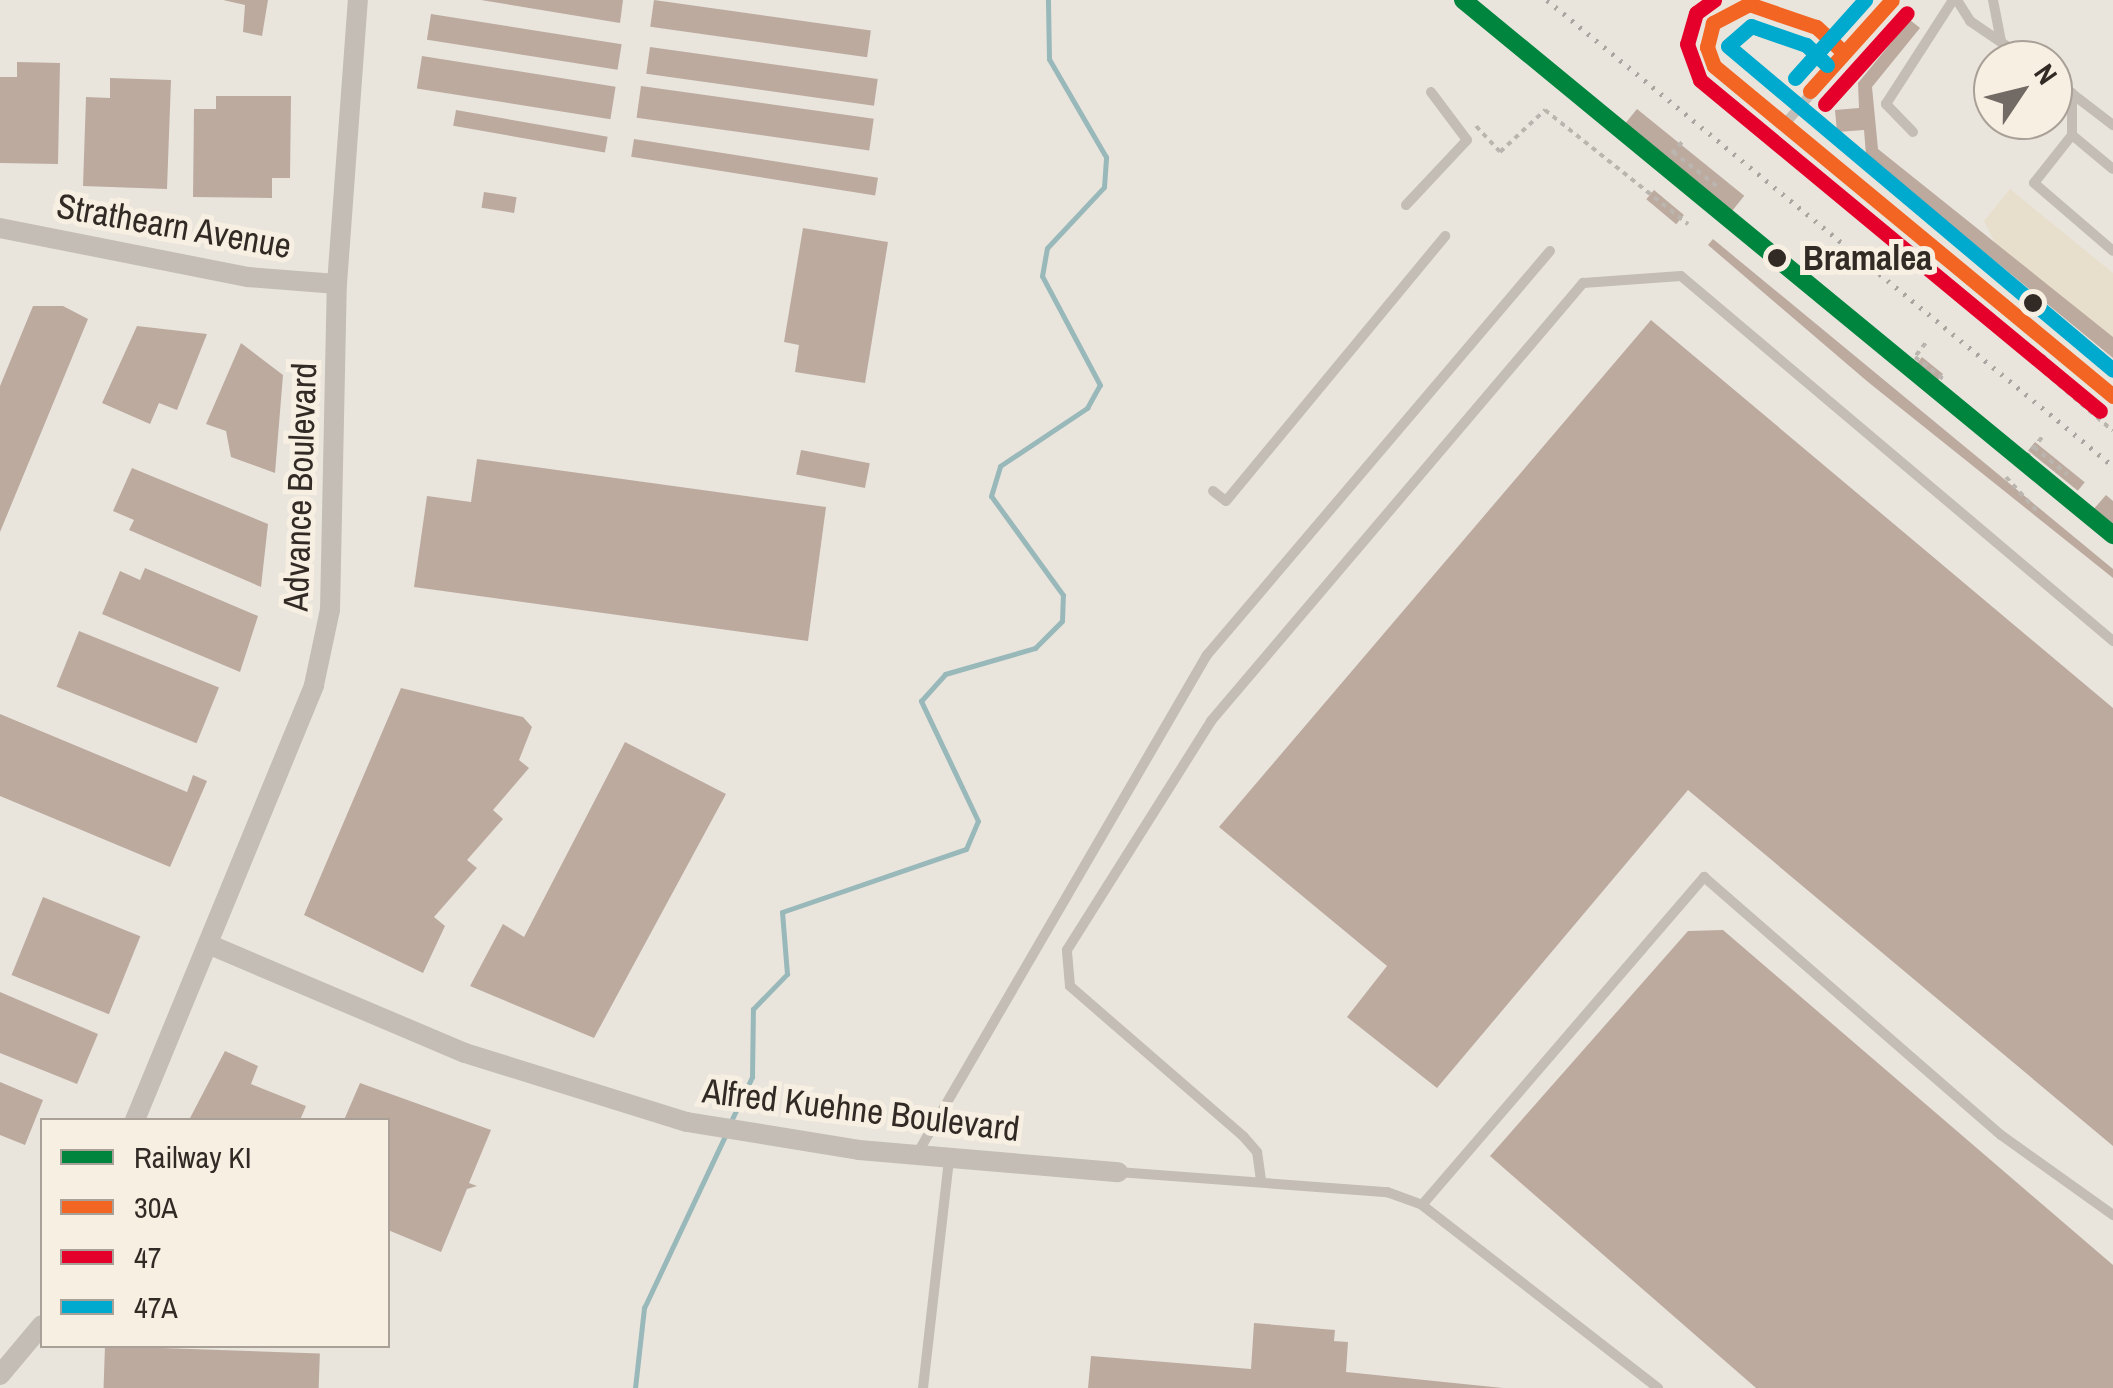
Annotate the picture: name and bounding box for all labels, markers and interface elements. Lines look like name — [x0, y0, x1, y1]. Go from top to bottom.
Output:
north arrow — [1973, 40, 2073, 140]
text: N — [2026, 56, 2066, 92]
street label: Strathearn Avenue — [53, 185, 295, 267]
place label: Bramalea — [1803, 237, 1932, 279]
marker: Bramalea — [1760, 241, 1794, 275]
unlabelled marker — [2023, 293, 2043, 313]
street label: Advance Boulevard — [275, 362, 325, 612]
street label: Alfred Kuehne Boulevard — [700, 1070, 1022, 1150]
legend — [40, 1118, 390, 1348]
text: Railway KI — [134, 1137, 252, 1177]
text: 30A — [134, 1187, 178, 1227]
text: 47 — [134, 1237, 161, 1277]
text: 47A — [134, 1287, 178, 1327]

